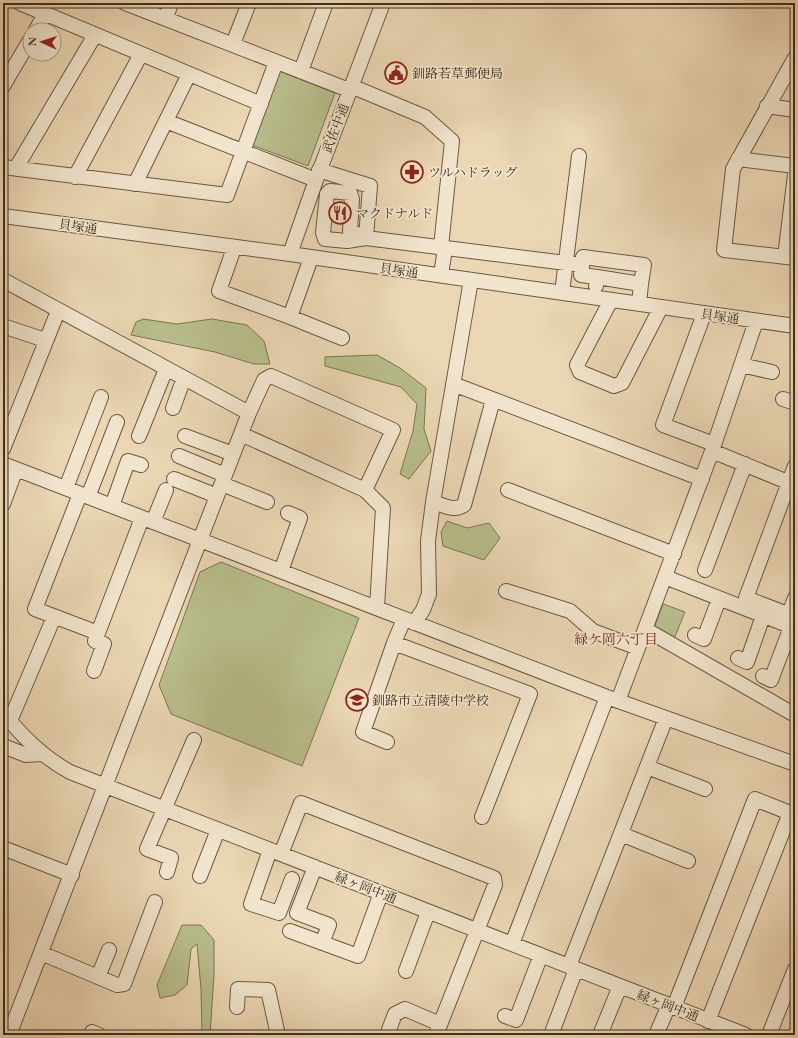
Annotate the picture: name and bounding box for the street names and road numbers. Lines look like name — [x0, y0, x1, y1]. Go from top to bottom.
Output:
street label: 武佐中通 — [318, 101, 353, 156]
street label: 貝塚通 — [57, 215, 98, 238]
street label: 貝塚通 — [378, 259, 419, 282]
street label: 貝塚通 — [699, 305, 740, 328]
street label: 緑ヶ岡中通 — [332, 868, 399, 907]
street label: 緑ヶ岡中通 — [634, 986, 701, 1025]

